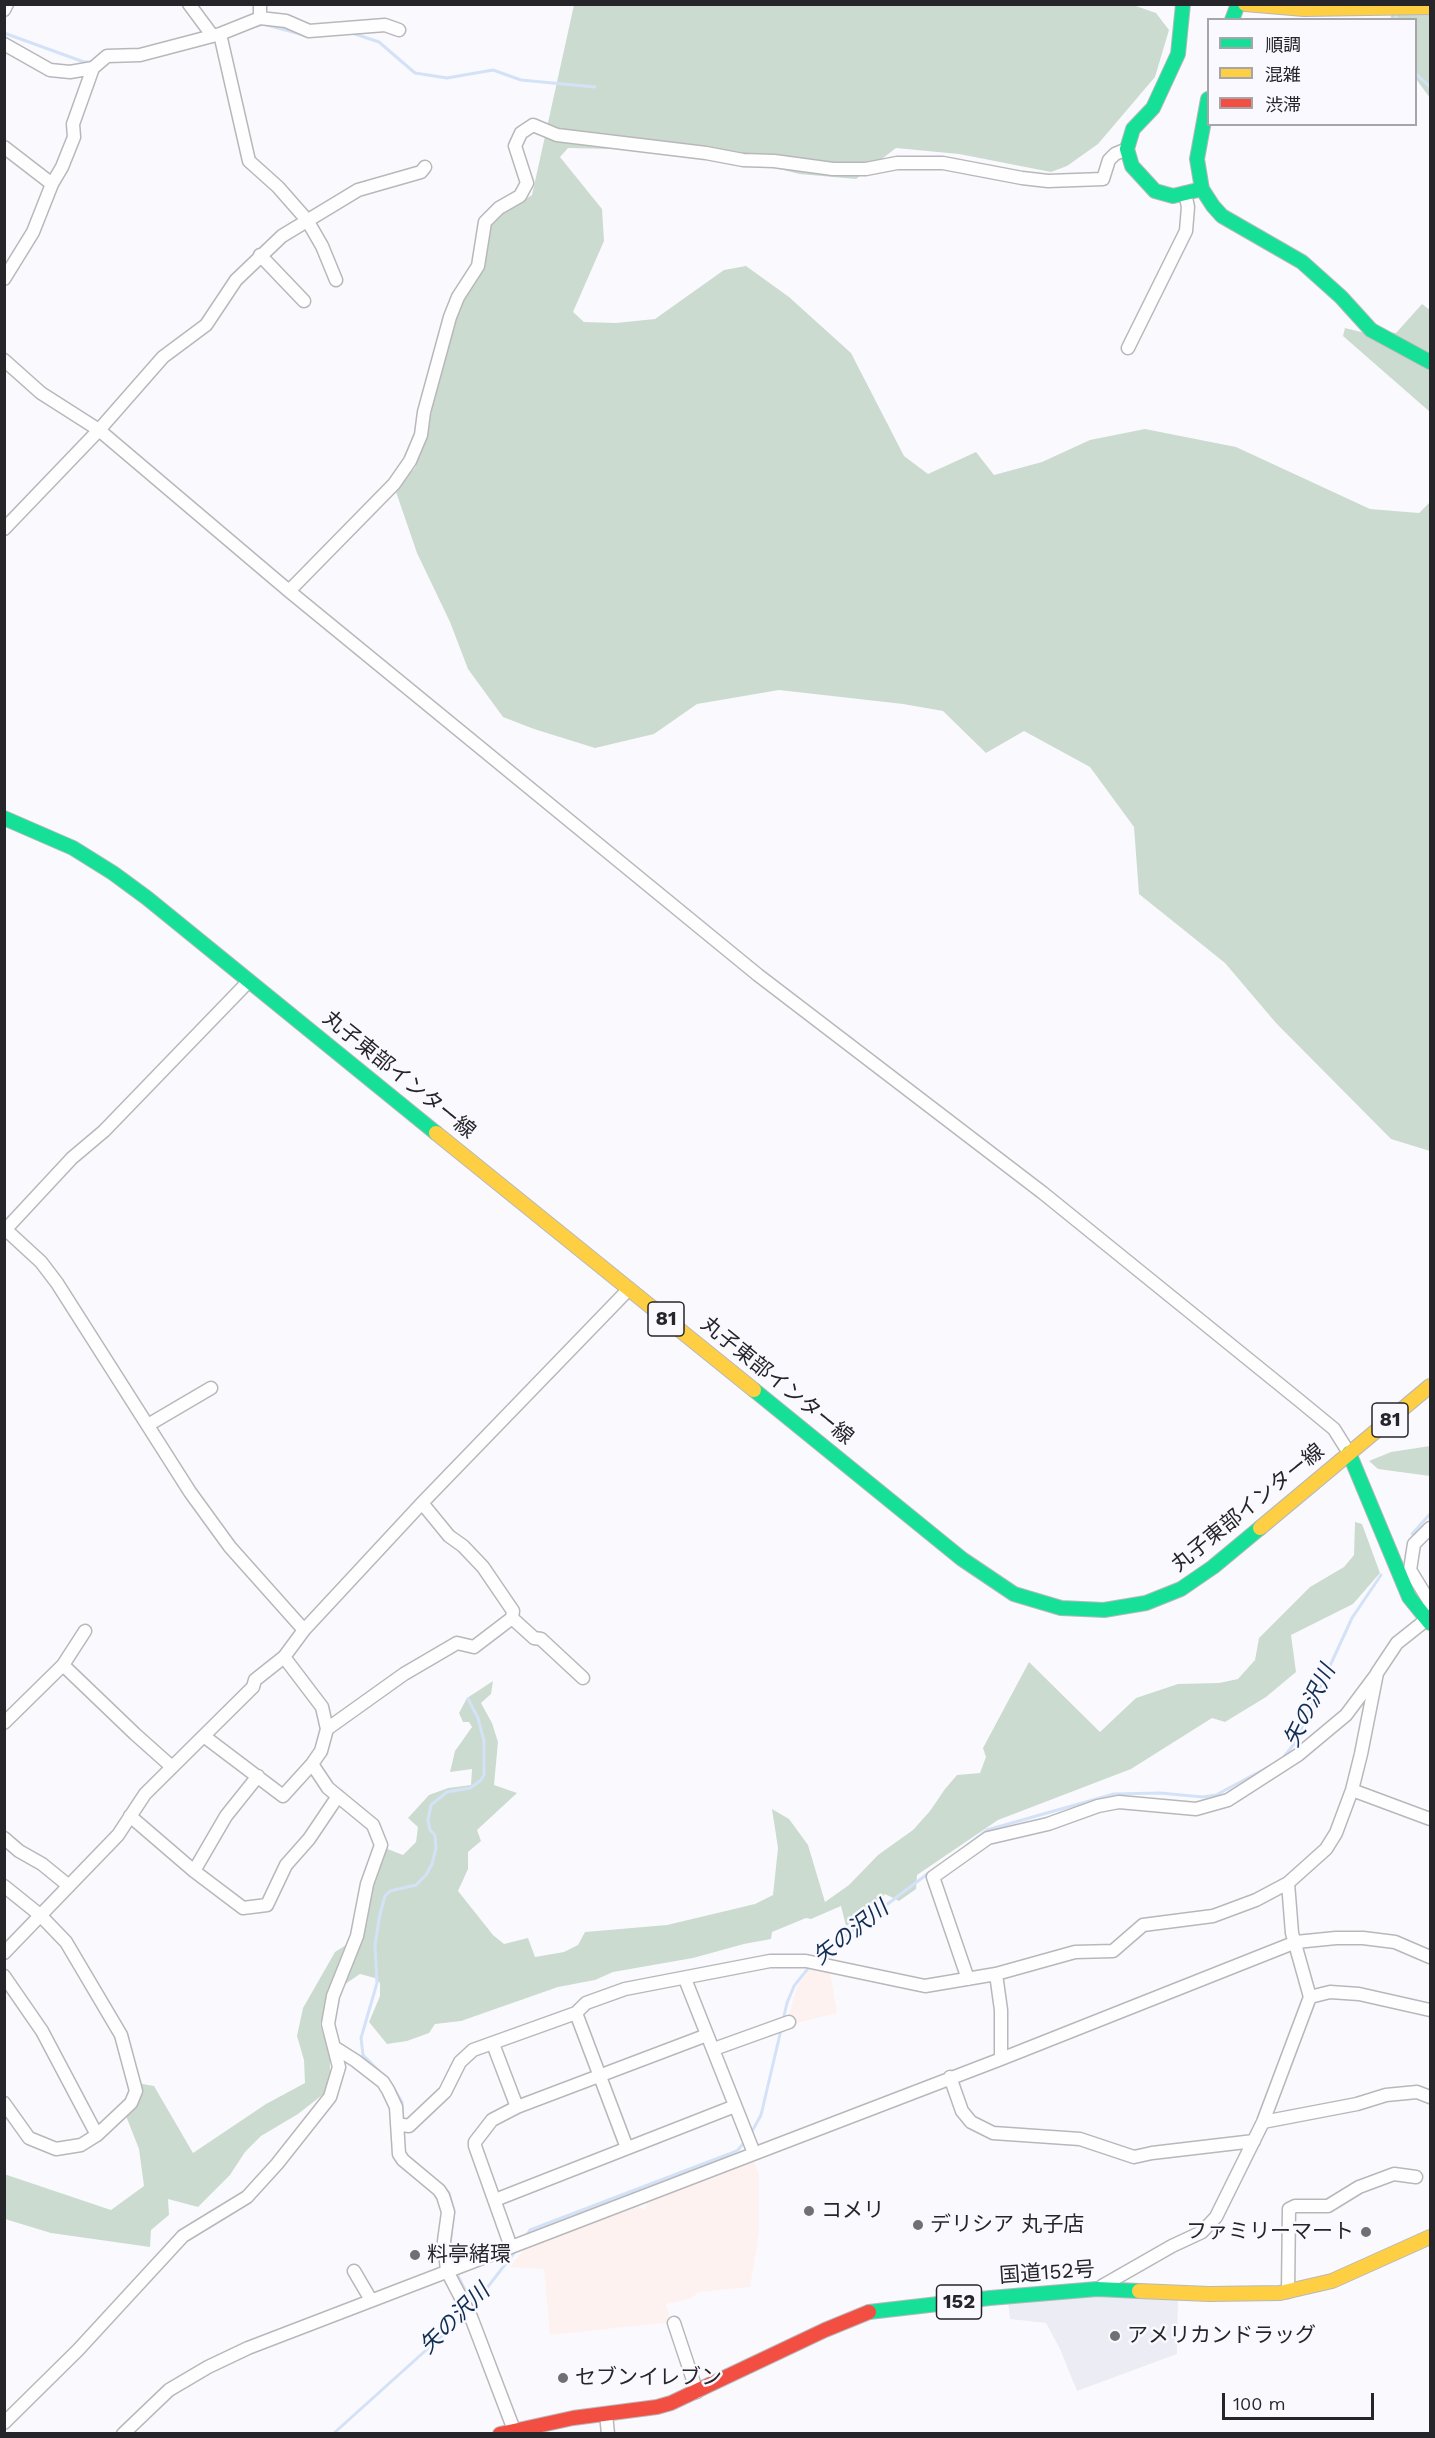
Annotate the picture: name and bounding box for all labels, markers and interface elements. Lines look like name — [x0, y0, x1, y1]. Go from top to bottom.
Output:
legend — [1207, 18, 1417, 126]
text: 順調 — [1265, 34, 1301, 55]
text: 混雑 — [1265, 64, 1301, 85]
text: 渋滞 — [1265, 94, 1301, 115]
street label: 丸子東部インター線 — [318, 1006, 480, 1144]
road number: 81 — [648, 1302, 684, 1336]
street label: 丸子東部インター線 — [696, 1312, 858, 1450]
road number: 81 — [1372, 1403, 1408, 1437]
street label: 丸子東部インター線 — [1167, 1439, 1329, 1577]
water label: 矢の沢川 — [1279, 1661, 1341, 1751]
water label: 矢の沢川 — [808, 1896, 894, 1970]
place label: コメリ — [821, 2198, 884, 2224]
marker: コメリ — [802, 2204, 816, 2218]
place label: デリシア 丸子店 — [930, 2212, 1084, 2238]
marker: デリシア 丸子店 — [911, 2218, 925, 2232]
place label: ファミリーマート — [1186, 2219, 1354, 2245]
marker: ファミリーマート — [1359, 2225, 1373, 2239]
place label: 料亭緒環 — [427, 2242, 511, 2268]
marker: 料亭緒環 — [408, 2248, 422, 2262]
street label: 国道152号 — [998, 2257, 1096, 2289]
water label: 矢の沢川 — [415, 2279, 495, 2359]
road number: 152 — [936, 2285, 982, 2319]
place label: アメリカンドラッグ — [1127, 2323, 1316, 2349]
marker: アメリカンドラッグ — [1108, 2329, 1122, 2343]
place label: セブンイレブン — [575, 2365, 722, 2391]
marker: セブンイレブン — [556, 2371, 570, 2385]
scale bar — [1225, 2381, 1376, 2419]
text: 100 m — [1233, 2393, 1286, 2414]

